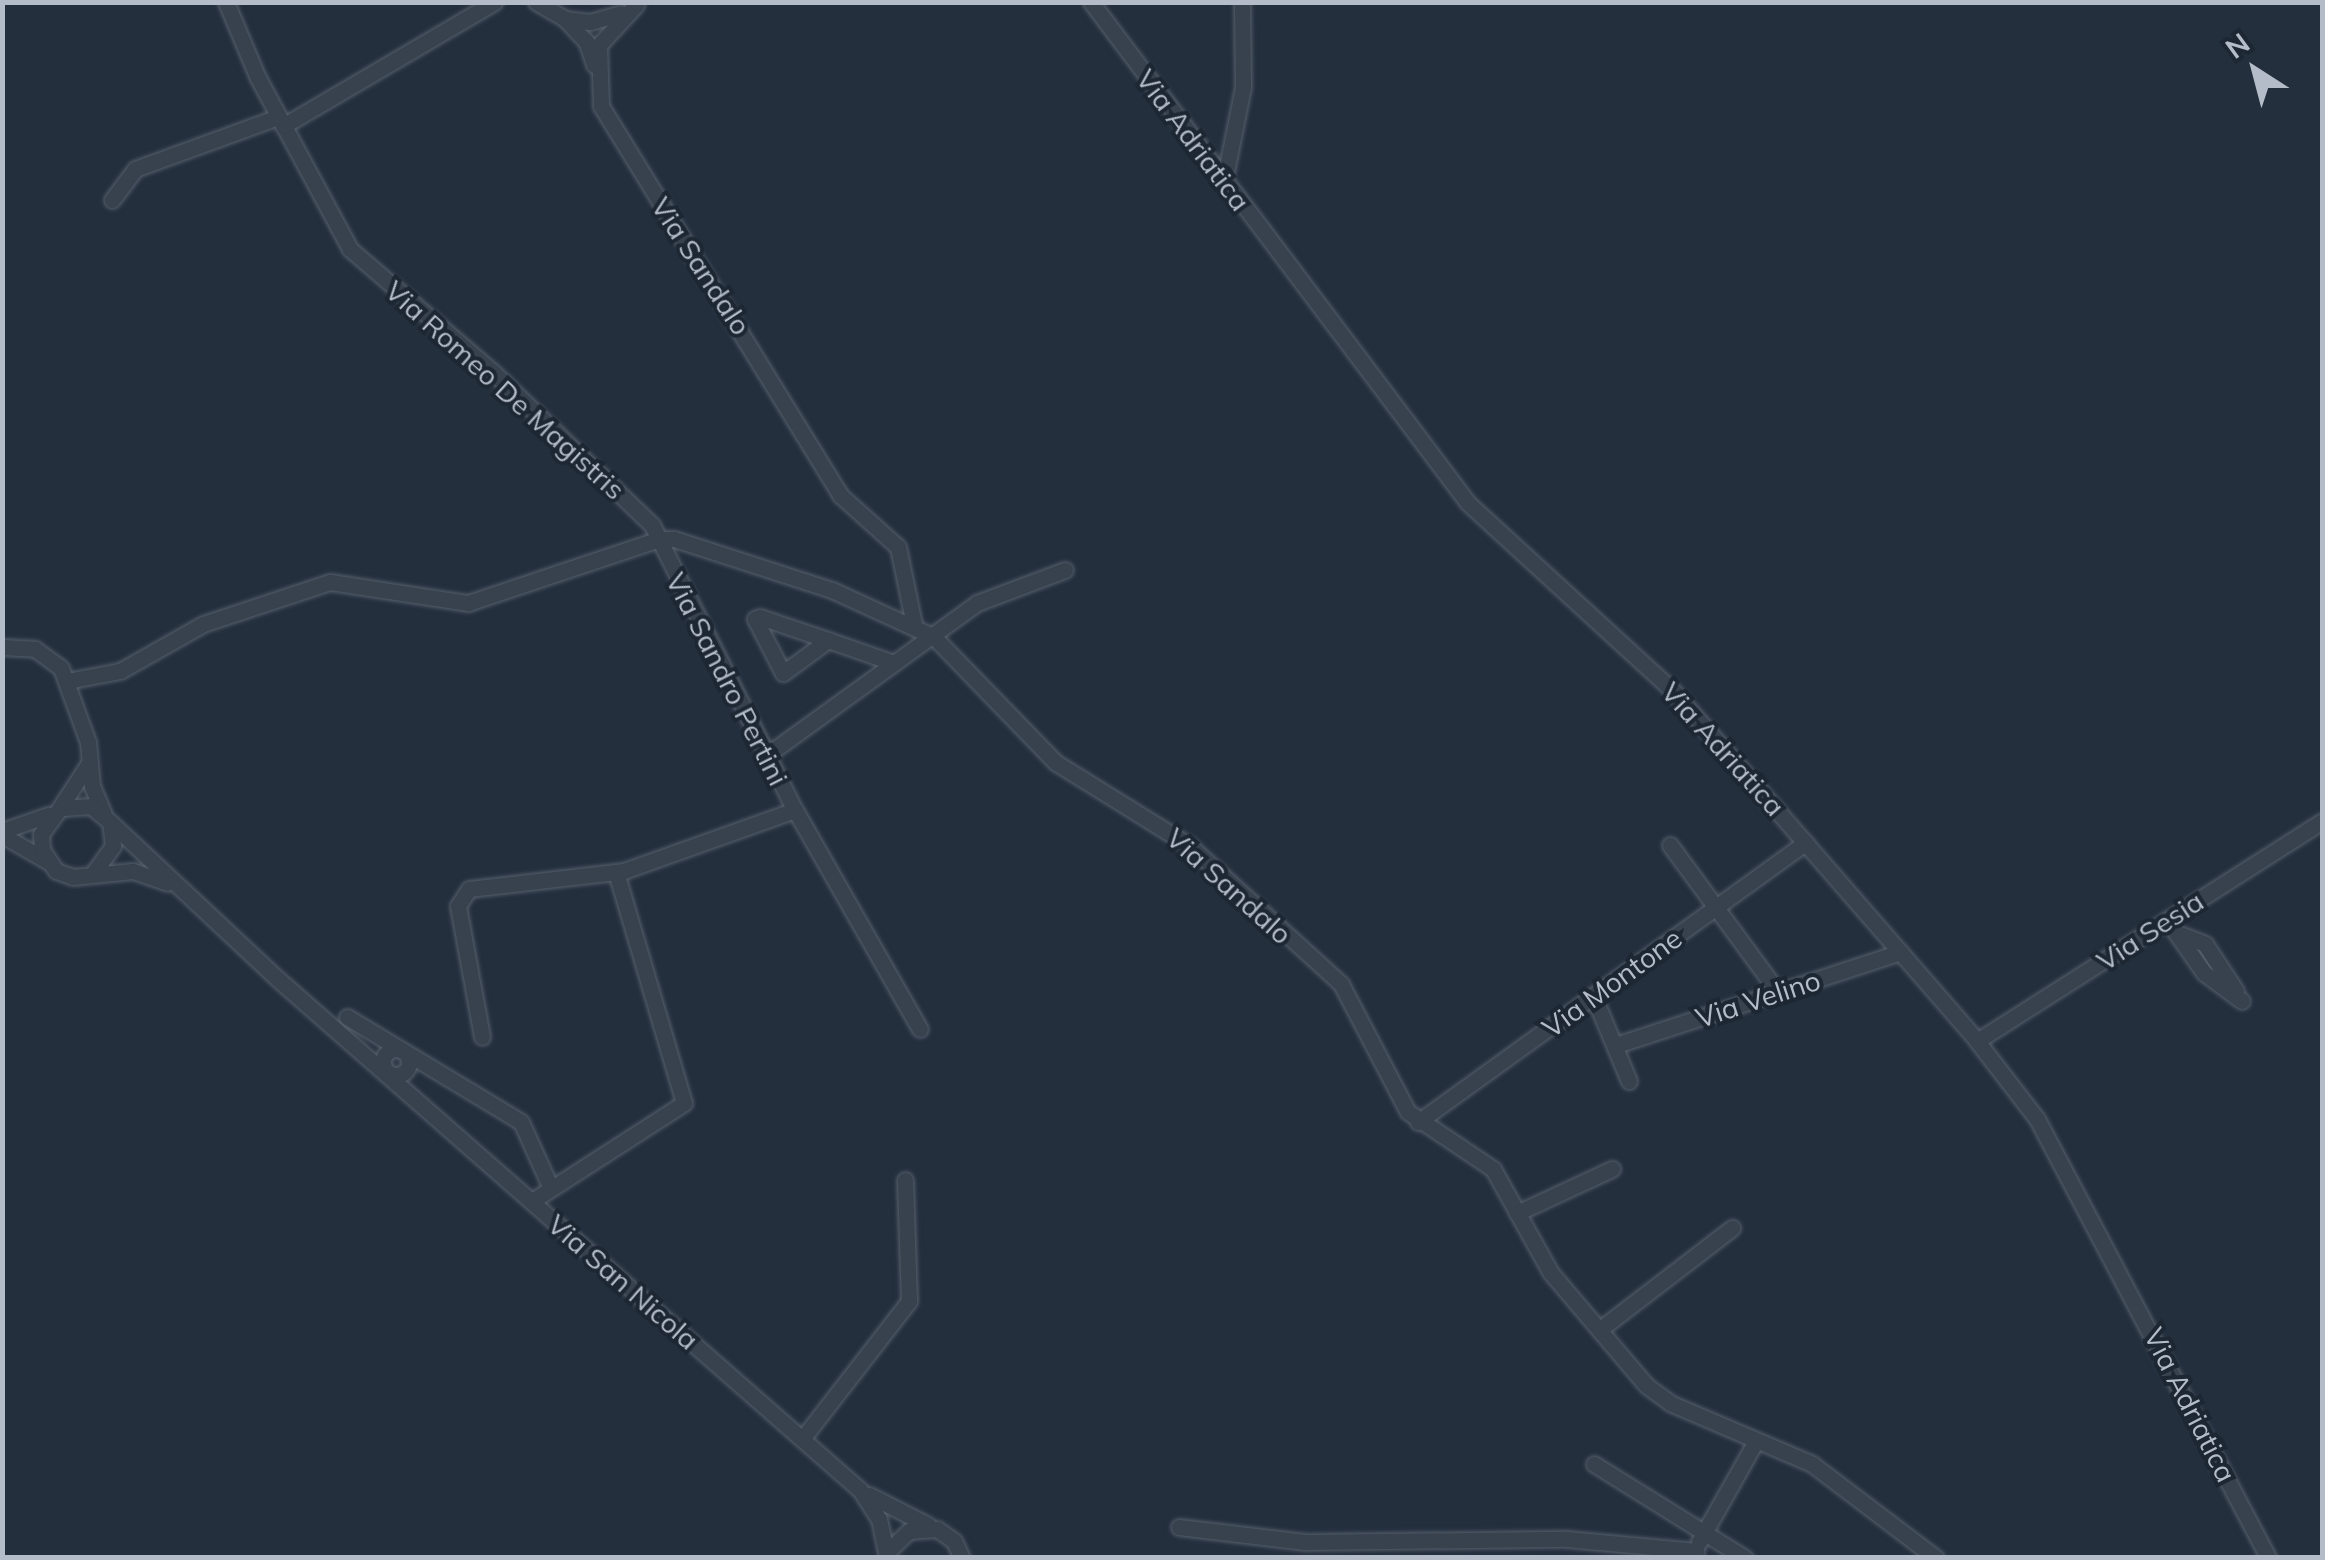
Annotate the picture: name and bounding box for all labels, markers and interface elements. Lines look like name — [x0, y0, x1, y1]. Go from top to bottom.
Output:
north arrow — [2205, 20, 2305, 120]
text: N — [2218, 25, 2256, 66]
street label: Via Adriatica — [1129, 63, 1257, 217]
street label: Via Sandalo — [644, 191, 758, 341]
street label: Via Romeo De Magistris — [378, 274, 632, 506]
street label: Via Sandro Pertini — [659, 567, 795, 791]
street label: Via Adriatica — [1654, 675, 1792, 823]
street label: Via Sandalo — [1159, 821, 1299, 951]
street label: Via Sesia — [2090, 884, 2210, 978]
street label: Via Montone — [1536, 921, 1688, 1045]
street label: Via Velino — [1691, 963, 1825, 1035]
street label: Via San Nicola — [541, 1207, 705, 1357]
street label: Via Adriatica — [2137, 1322, 2243, 1488]

